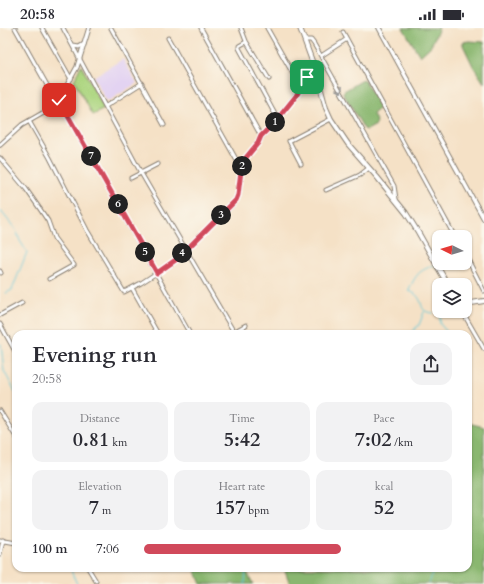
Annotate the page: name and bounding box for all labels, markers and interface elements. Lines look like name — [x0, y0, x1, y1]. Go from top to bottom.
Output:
text: 20:58 — [20, 4, 55, 24]
pin — [290, 60, 324, 94]
icon: arrive — [296, 66, 318, 88]
pin — [42, 83, 76, 117]
one-way arrow — [335, 86, 342, 93]
icon: check — [48, 89, 70, 111]
pin: 1 — [265, 112, 285, 132]
text: 1 — [272, 114, 278, 129]
pin: 7 — [81, 146, 101, 166]
text: 7 — [88, 148, 94, 163]
pin: 2 — [232, 156, 252, 176]
text: 2 — [239, 158, 245, 173]
pin: 6 — [108, 194, 128, 214]
text: 6 — [115, 196, 121, 211]
pin: 3 — [211, 205, 231, 225]
text: 3 — [218, 207, 224, 222]
north arrow — [432, 230, 472, 270]
map controls — [432, 230, 472, 318]
pin: 5 — [135, 242, 155, 262]
pin: 4 — [172, 243, 192, 263]
text: 5 — [142, 244, 148, 259]
text: 4 — [179, 245, 185, 260]
button: layers — [432, 278, 472, 318]
text: Evening run — [32, 340, 157, 370]
button: share — [410, 343, 452, 385]
text: 20:58 — [32, 370, 62, 388]
text: Distance — [80, 411, 120, 426]
text: Time — [229, 411, 255, 426]
text: Pace — [373, 411, 395, 426]
text: 0.81 — [73, 426, 109, 453]
text: 5:42 — [224, 426, 260, 453]
text: 7:02 — [355, 426, 391, 453]
text: km — [109, 435, 127, 450]
text: /km — [391, 435, 413, 450]
text: Elevation — [78, 479, 122, 494]
text: Heart rate — [219, 479, 265, 494]
text: kcal — [375, 479, 393, 494]
text: 7 — [89, 494, 99, 521]
text: 157 — [215, 494, 245, 521]
text: 52 — [374, 494, 394, 521]
text: m — [99, 503, 111, 518]
text: bpm — [245, 503, 269, 518]
text: 100 m — [32, 540, 67, 558]
text: 7:06 — [96, 540, 119, 558]

